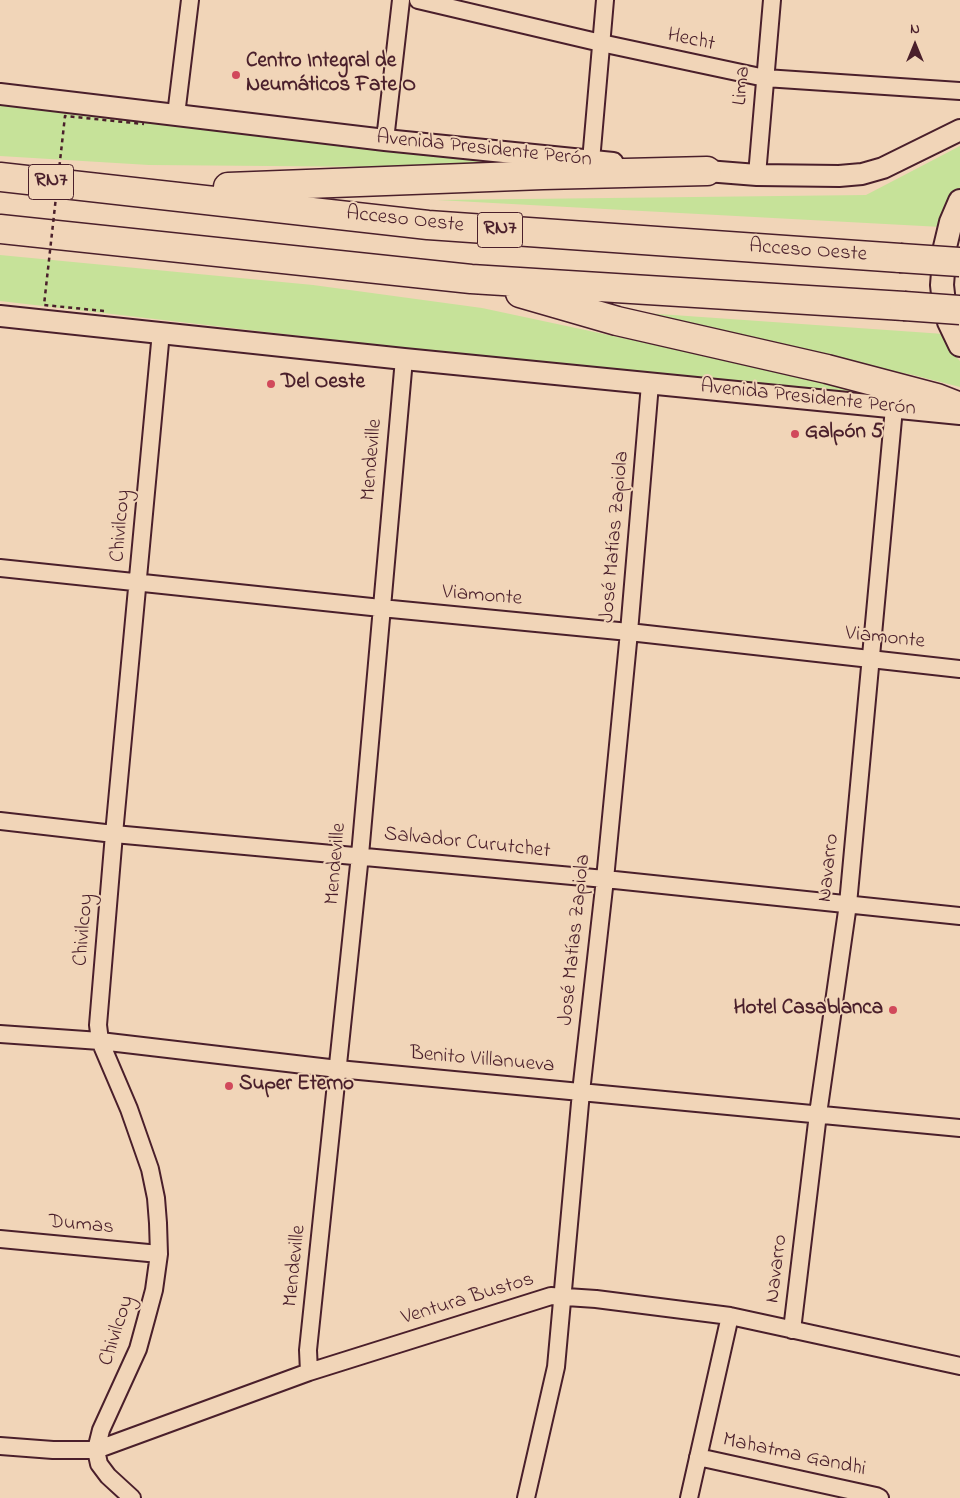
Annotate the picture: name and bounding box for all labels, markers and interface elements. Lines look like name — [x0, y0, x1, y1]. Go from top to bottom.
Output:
text: N — [910, 19, 920, 40]
north arrow — [890, 20, 940, 70]
street label: Hecht — [665, 24, 717, 58]
place label: Centro Integral de Neumáticos Fate O — [246, 50, 416, 100]
street label: Lima — [729, 65, 757, 107]
marker: Centro Integral de Neumáticos Fate O — [230, 69, 242, 81]
street label: Avenida Presidente Perón — [375, 126, 593, 174]
road number: RN7 — [28, 164, 74, 200]
street label: Acceso Oeste — [345, 202, 465, 240]
road number: RN7 — [478, 212, 522, 248]
street label: Acceso Oeste — [748, 235, 868, 269]
place label: Del Oeste — [281, 371, 365, 397]
street label: Avenida Presidente Perón — [699, 375, 917, 423]
marker: Del Oeste — [265, 378, 277, 390]
street label: Mendeville — [357, 418, 389, 502]
place label: Galpón 5 — [805, 421, 883, 447]
marker: Galpón 5 — [789, 428, 801, 440]
street label: José Matías Zapiola — [596, 450, 636, 624]
street label: Chivilcoy — [106, 489, 138, 563]
street label: Viamonte — [441, 581, 523, 613]
street label: Viamonte — [844, 622, 926, 656]
street label: Mendeville — [321, 822, 353, 906]
street label: Salvador Curutchet — [383, 823, 551, 865]
street label: Navarro — [814, 832, 846, 904]
street label: José Matías Zapiola — [554, 853, 598, 1027]
street label: Chivilcoy — [69, 893, 101, 967]
place label: Hotel Casablanca — [733, 997, 883, 1023]
marker: Hotel Casablanca — [887, 1004, 899, 1016]
street label: Benito Villanueva — [409, 1042, 555, 1080]
place label: Super Eterno — [239, 1073, 354, 1099]
marker: Super Eterno — [223, 1080, 235, 1092]
street label: Dumas — [47, 1211, 115, 1241]
street label: Mendeville — [279, 1224, 313, 1308]
street label: Navarro — [761, 1233, 795, 1305]
street label: Ventura Bustos — [399, 1268, 537, 1332]
street label: Chivilcoy — [95, 1293, 141, 1369]
street label: Mahatma Gandhi — [720, 1429, 868, 1483]

